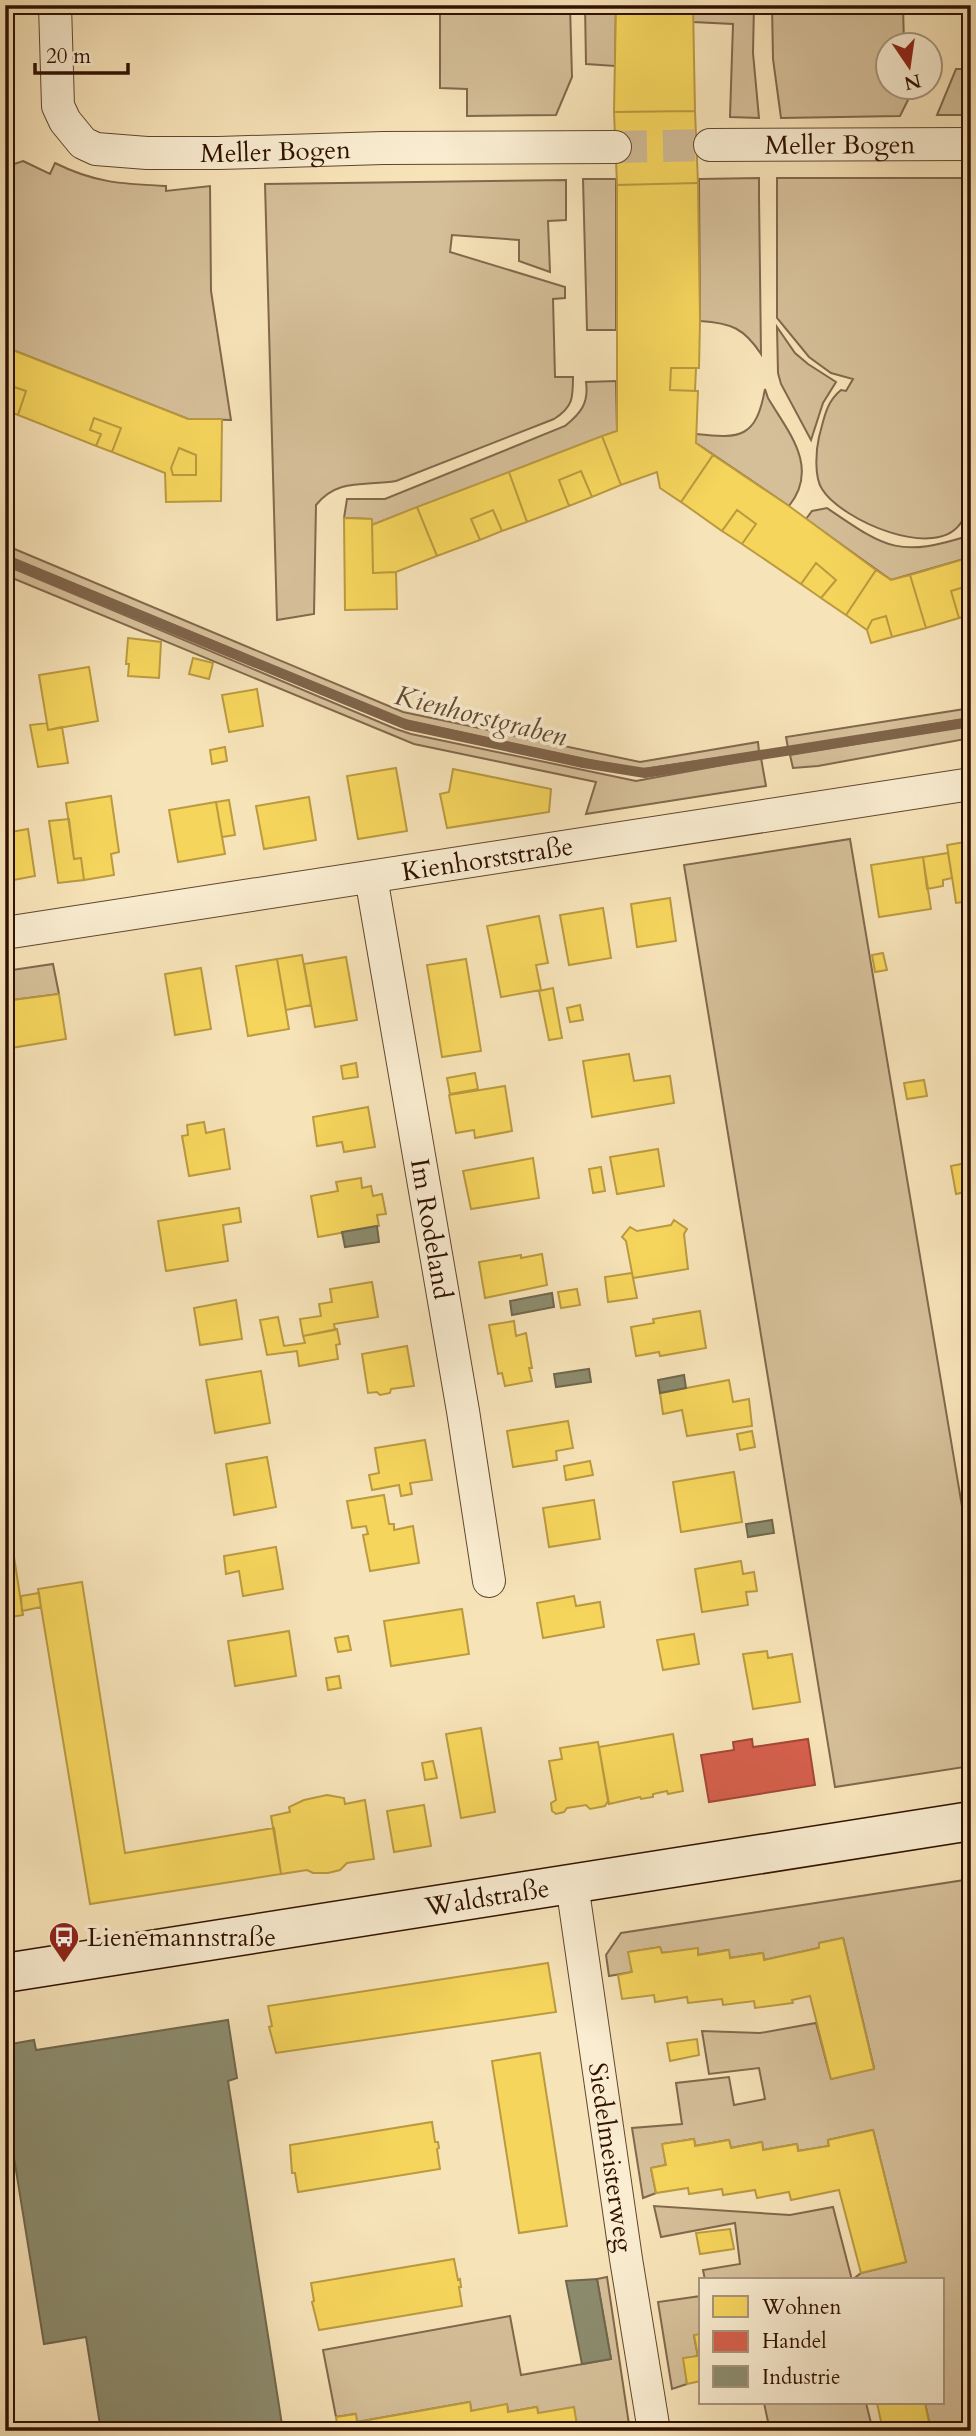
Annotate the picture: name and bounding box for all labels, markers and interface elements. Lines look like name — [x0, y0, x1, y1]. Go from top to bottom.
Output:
scale bar — [35, 32, 128, 76]
north arrow — [874, 32, 944, 102]
text: 20 m — [46, 42, 91, 71]
text: N — [901, 67, 924, 96]
street label: Meller Bogen — [765, 127, 916, 163]
street label: Meller Bogen — [200, 132, 352, 171]
water label: Kienhorstgraben — [391, 676, 571, 756]
street label: Kienhorststraße — [399, 829, 576, 890]
street label: Im Rodeland — [402, 1156, 460, 1302]
street label: Waldstraße — [421, 1871, 552, 1925]
bus stop icon: Lienemannstraße — [47, 1920, 81, 1964]
place label: Lienemannstraße — [87, 1920, 276, 1955]
street label: Siedelmeisterweg — [580, 2060, 642, 2255]
legend — [699, 2278, 944, 2404]
text: Wohnen — [761, 2293, 842, 2322]
text: Handel — [762, 2327, 827, 2356]
text: Industrie — [762, 2363, 841, 2392]

